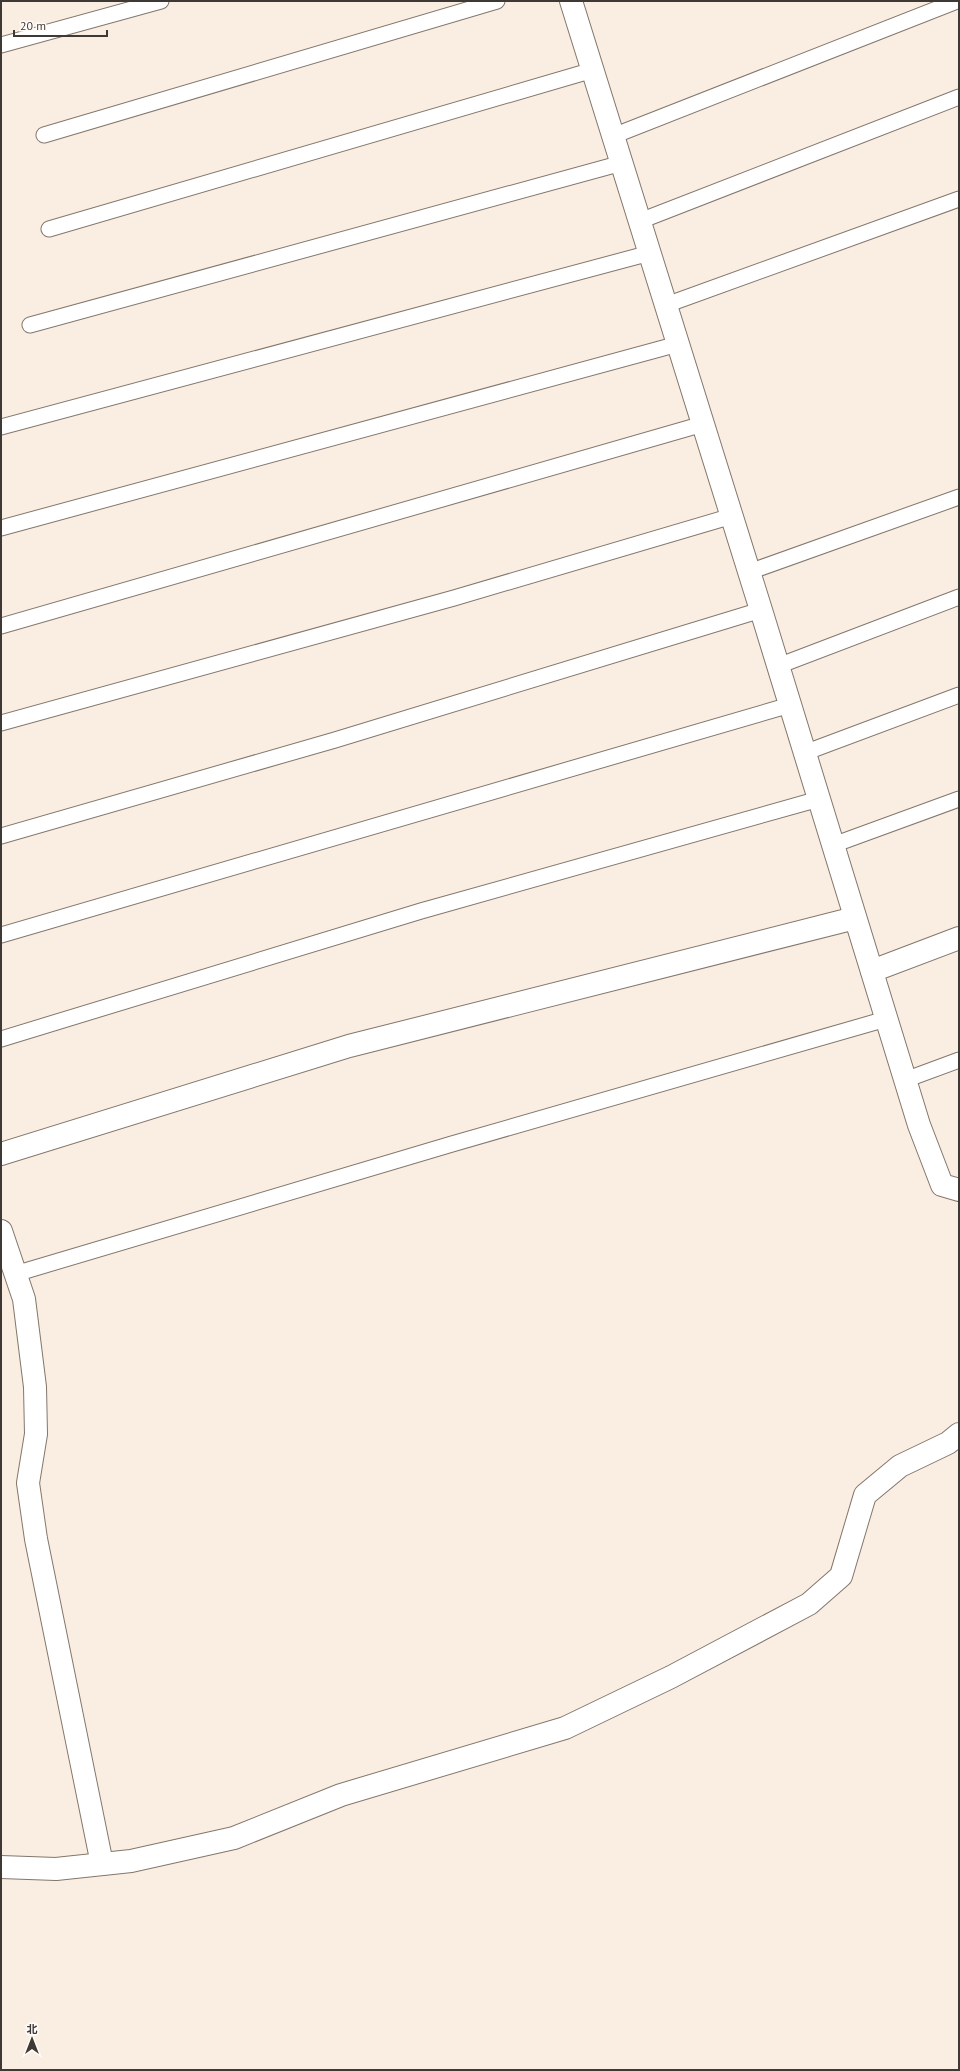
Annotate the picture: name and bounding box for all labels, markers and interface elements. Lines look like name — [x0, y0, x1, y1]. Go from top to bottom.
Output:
scale bar — [14, 12, 107, 38]
text: 20 m — [20, 18, 46, 33]
north arrow — [12, 2019, 52, 2059]
text: 北 — [27, 2022, 38, 2036]

